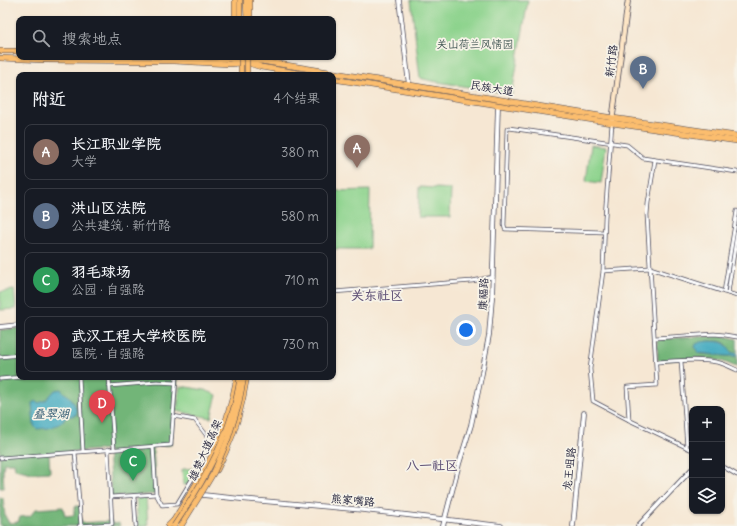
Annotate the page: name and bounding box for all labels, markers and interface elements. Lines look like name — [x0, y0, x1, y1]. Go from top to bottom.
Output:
search box — [16, 16, 336, 60]
icon: search — [30, 27, 52, 49]
text: 搜索地点 — [62, 29, 122, 48]
park label: 关山荷兰风情园 — [437, 37, 514, 51]
street label: 新竹路 — [602, 44, 620, 78]
pin: B — [630, 56, 656, 89]
street label: 民族大道 — [469, 78, 515, 98]
text: 附近 — [32, 88, 66, 110]
text: 4个结果 — [273, 90, 320, 107]
text: 长江职业学院 — [71, 134, 161, 153]
pin: A — [344, 135, 370, 168]
text: A — [42, 144, 50, 161]
text: 380 m — [281, 144, 319, 161]
text: 大学 — [71, 153, 97, 170]
text: 洪山区法院 — [71, 198, 146, 217]
text: B — [42, 208, 50, 225]
text: 580 m — [281, 208, 319, 225]
text: 公共建筑 · 新竹路 — [71, 217, 171, 234]
text: 羽毛球场 — [71, 262, 131, 281]
text: C — [42, 272, 50, 289]
text: 710 m — [284, 272, 319, 289]
street label: 康福路 — [475, 277, 491, 311]
text: 公园 · 自强路 — [71, 281, 145, 298]
district label: 关东社区 — [351, 287, 403, 304]
your location — [456, 320, 476, 340]
text: 武汉工程大学校医院 — [71, 326, 206, 345]
text: D — [41, 336, 51, 353]
text: 730 m — [282, 336, 319, 353]
text: 医院 · 自强路 — [71, 345, 145, 362]
pin: D — [89, 390, 115, 423]
water label: 叠翠湖 — [33, 406, 70, 421]
map controls — [689, 406, 725, 514]
button: + — [689, 406, 725, 442]
street label: 雄楚大道高架 — [185, 417, 225, 483]
button: − — [689, 442, 725, 478]
street label: 龙王咀路 — [560, 446, 578, 492]
pin: C — [120, 448, 146, 481]
district label: 八一社区 — [406, 457, 458, 474]
button: layers — [689, 478, 725, 514]
street label: 熊家嘴路 — [330, 491, 376, 509]

